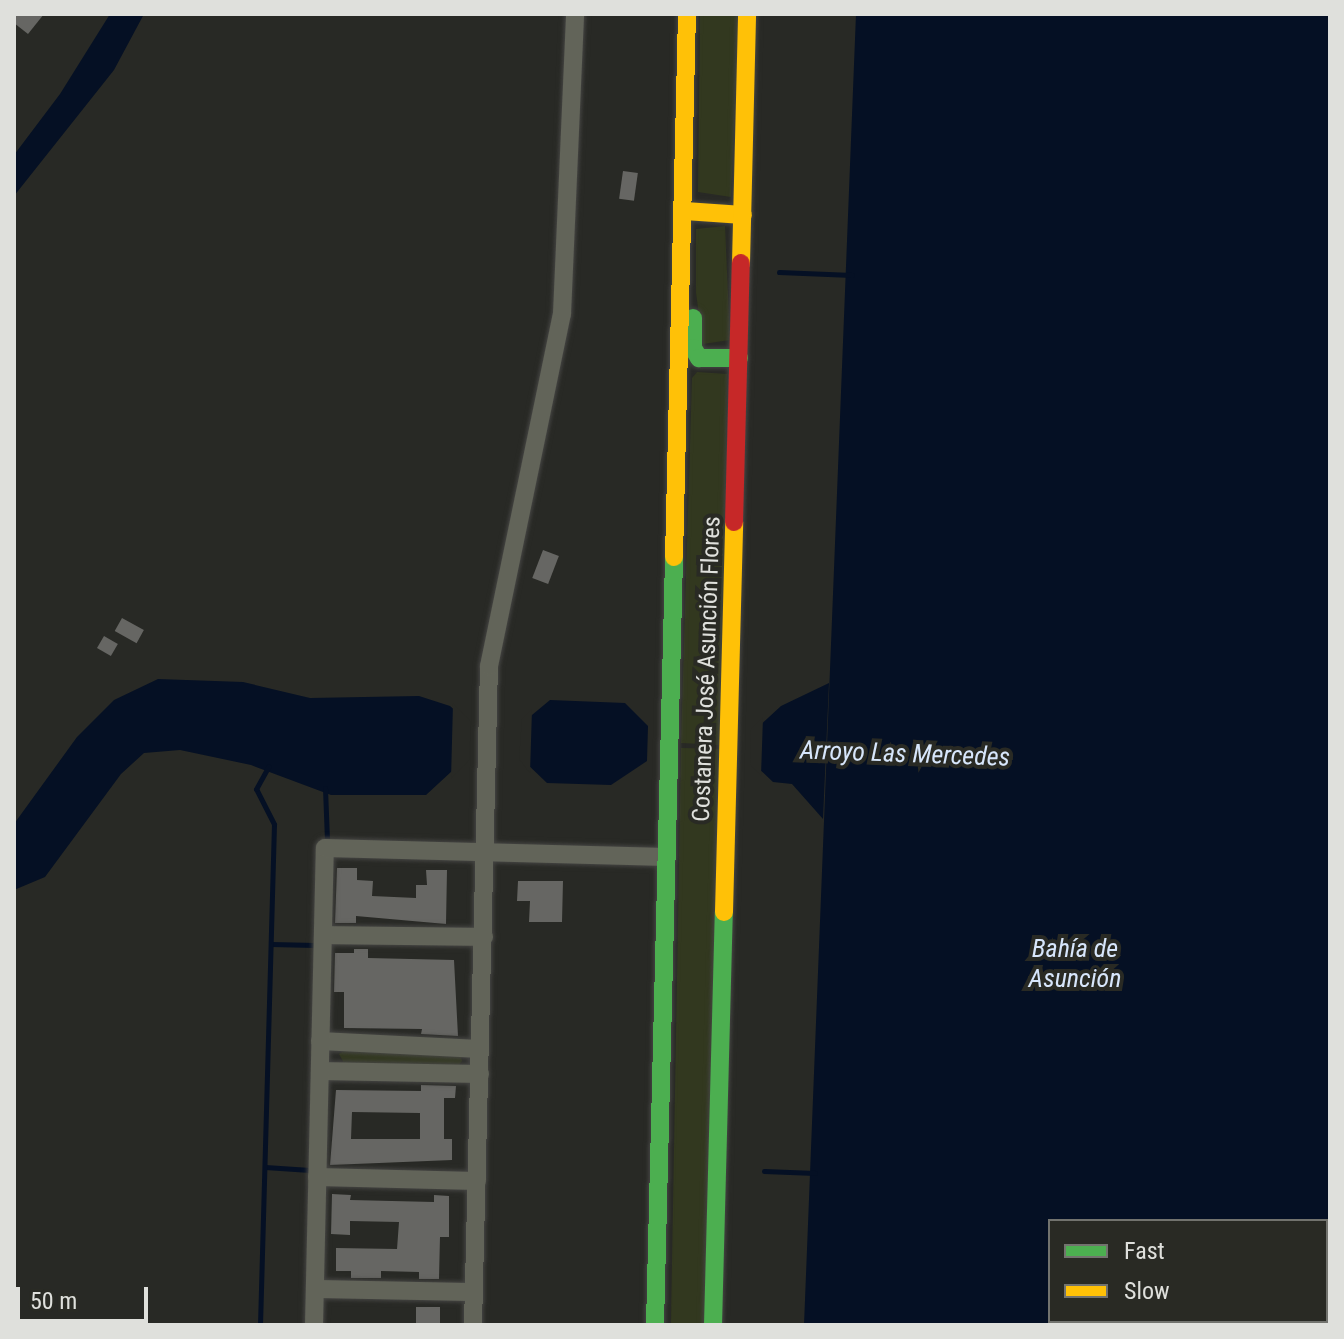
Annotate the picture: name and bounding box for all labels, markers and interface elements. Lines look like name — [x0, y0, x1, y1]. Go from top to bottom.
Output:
street label: Costanera José Asunción Flores — [687, 516, 727, 822]
water label: Arroyo Las Mercedes — [799, 735, 1011, 773]
water label: Bahía de Asunción — [1029, 933, 1121, 994]
legend — [1048, 1219, 1328, 1323]
text: Fast — [1124, 1237, 1165, 1265]
scale bar — [20, 1271, 152, 1321]
text: Slow — [1124, 1277, 1170, 1305]
text: 50 m — [30, 1287, 77, 1315]

